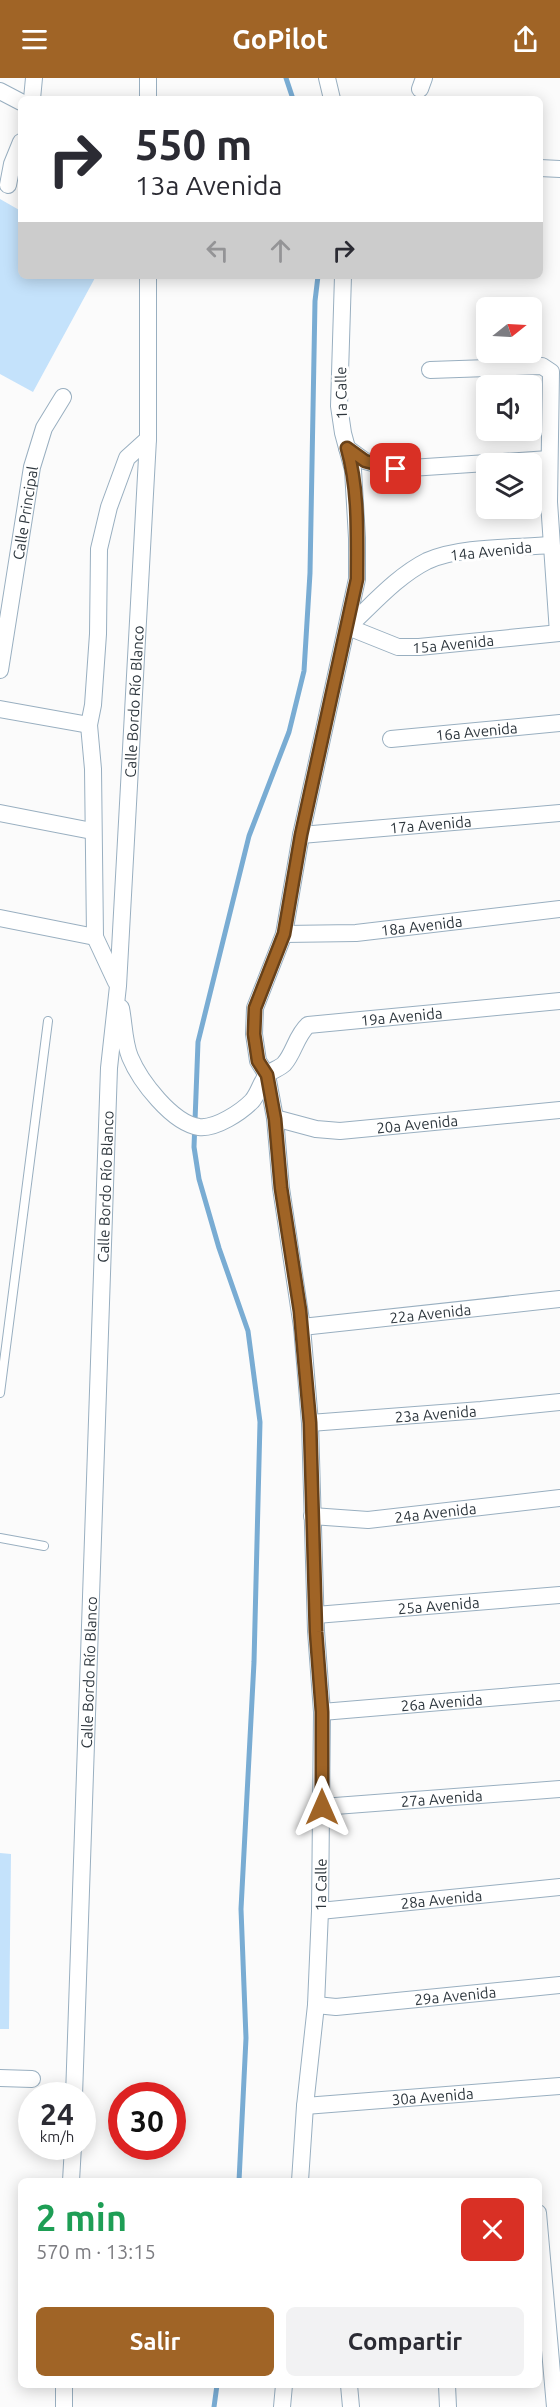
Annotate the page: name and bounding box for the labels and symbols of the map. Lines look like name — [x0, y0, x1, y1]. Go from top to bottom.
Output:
north arrow — [476, 297, 542, 363]
street label: 1a Calle — [332, 367, 350, 419]
pin — [370, 443, 421, 494]
street label: Calle Principal — [9, 465, 41, 561]
street label: 14a Avenida — [449, 538, 533, 564]
street label: Calle Bordo Río Blanco — [121, 625, 146, 778]
street label: 15a Avenida — [412, 631, 495, 656]
street label: 16a Avenida — [435, 719, 518, 743]
street label: 17a Avenida — [389, 812, 472, 836]
street label: 18a Avenida — [380, 912, 463, 939]
street label: 19a Avenida — [360, 1004, 443, 1028]
street label: Calle Bordo Río Blanco — [94, 1110, 116, 1263]
street label: 20a Avenida — [376, 1111, 459, 1136]
street label: 22a Avenida — [389, 1300, 472, 1326]
street label: 23a Avenida — [394, 1402, 477, 1425]
street label: 24a Avenida — [394, 1499, 477, 1525]
street label: 25a Avenida — [397, 1593, 480, 1617]
street label: Calle Bordo Río Blanco — [77, 1596, 100, 1749]
street label: 26a Avenida — [400, 1690, 483, 1714]
position arrow — [290, 1775, 354, 1839]
street label: 27a Avenida — [400, 1786, 483, 1810]
street label: 1a Calle — [311, 1858, 329, 1911]
street label: 28a Avenida — [400, 1886, 483, 1911]
street label: 29a Avenida — [414, 1983, 497, 2008]
speed limit sign: 30 — [108, 2082, 186, 2160]
street label: 30a Avenida — [391, 2084, 474, 2108]

